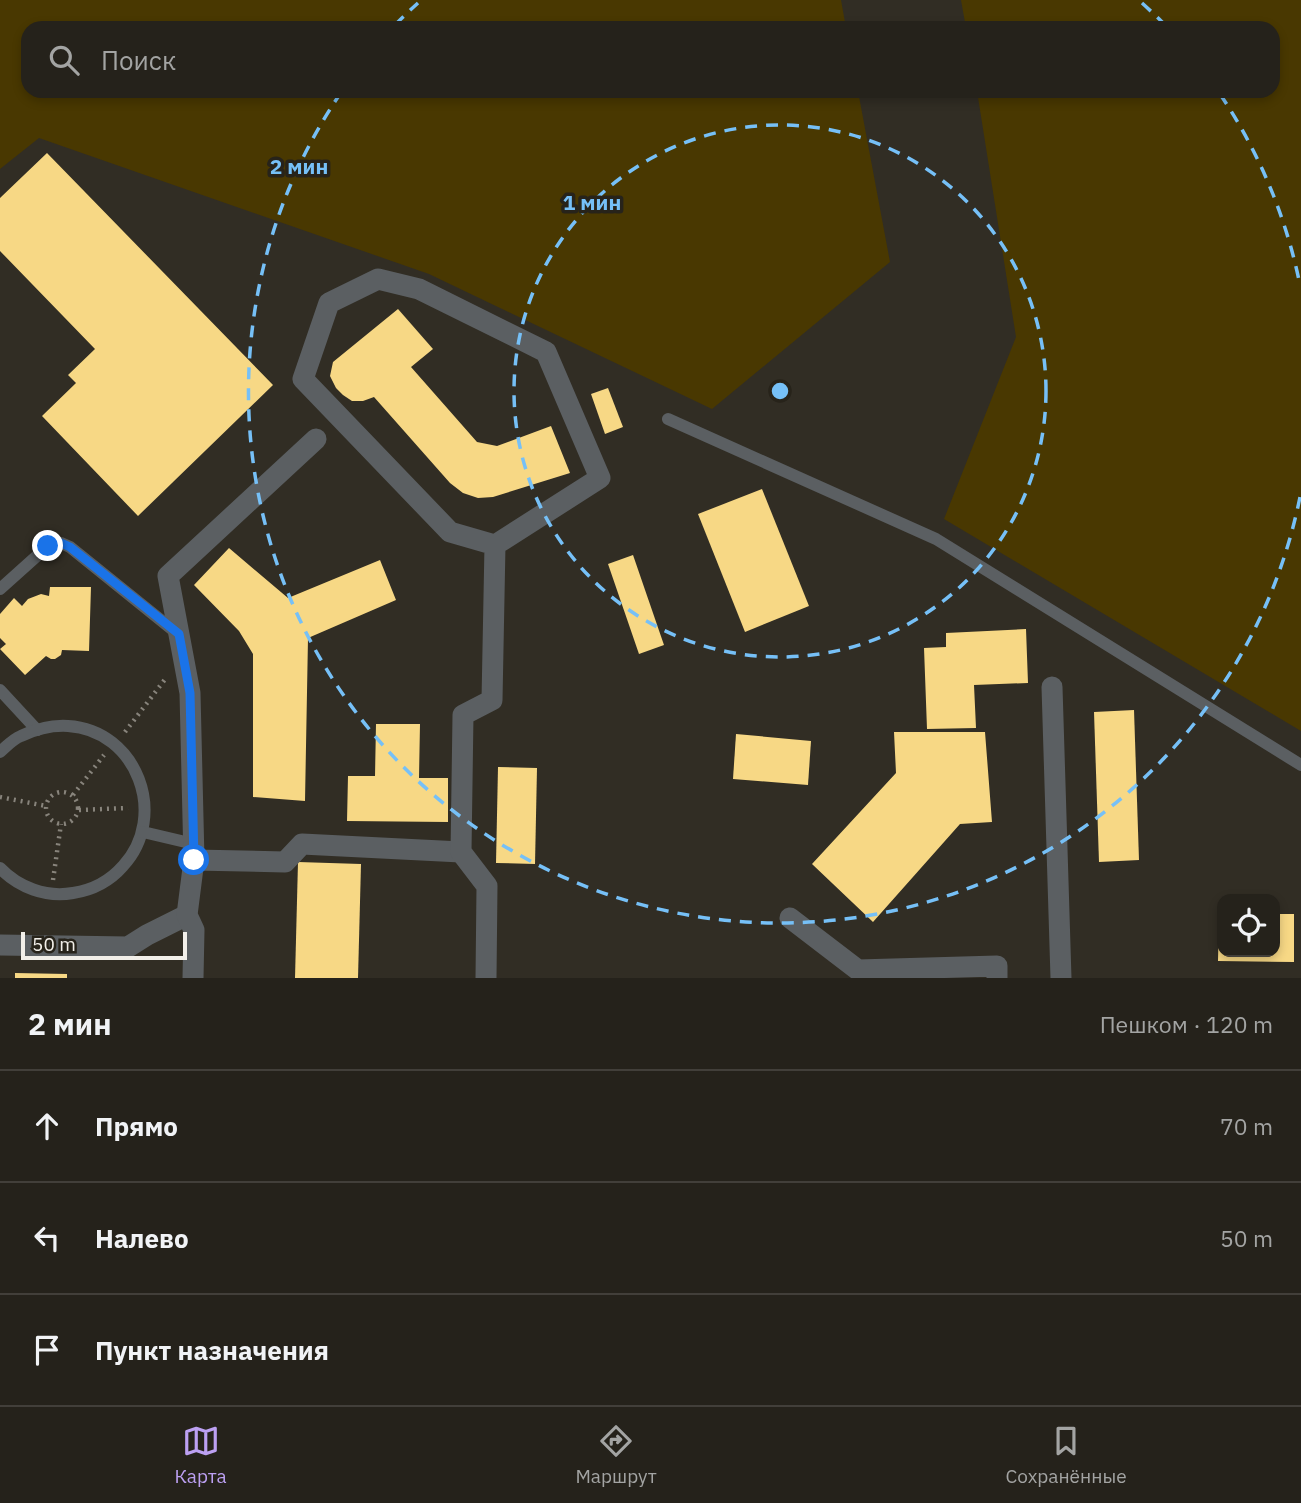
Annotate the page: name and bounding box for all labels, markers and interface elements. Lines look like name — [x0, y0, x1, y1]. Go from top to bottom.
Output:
search box — [21, 21, 1280, 98]
icon: search — [45, 41, 83, 79]
text: Поиск — [101, 43, 176, 77]
text: 2 мин — [270, 152, 328, 180]
text: 1 мин — [563, 188, 621, 216]
centre of rings — [768, 379, 792, 403]
route end — [32, 530, 63, 561]
route start — [178, 844, 209, 875]
map controls — [1217, 894, 1280, 957]
button: locate — [1217, 894, 1280, 957]
scale bar — [21, 929, 187, 961]
text: 50 m — [32, 932, 76, 956]
text: 2 мин — [28, 1004, 112, 1043]
text: Пешком · 120 m — [1100, 1009, 1273, 1039]
icon: ahead — [28, 1107, 66, 1145]
text: Прямо — [95, 1109, 178, 1143]
text: 70 m — [1220, 1111, 1273, 1141]
icon: left — [28, 1219, 66, 1257]
text: Налево — [95, 1221, 189, 1255]
text: 50 m — [1220, 1223, 1273, 1253]
icon: arrive — [28, 1331, 66, 1369]
text: Пункт назначения — [95, 1333, 329, 1367]
tab: Карта — [174, 1422, 227, 1488]
tab: Маршрут — [575, 1422, 657, 1488]
tab: Сохранённые — [1005, 1422, 1127, 1488]

